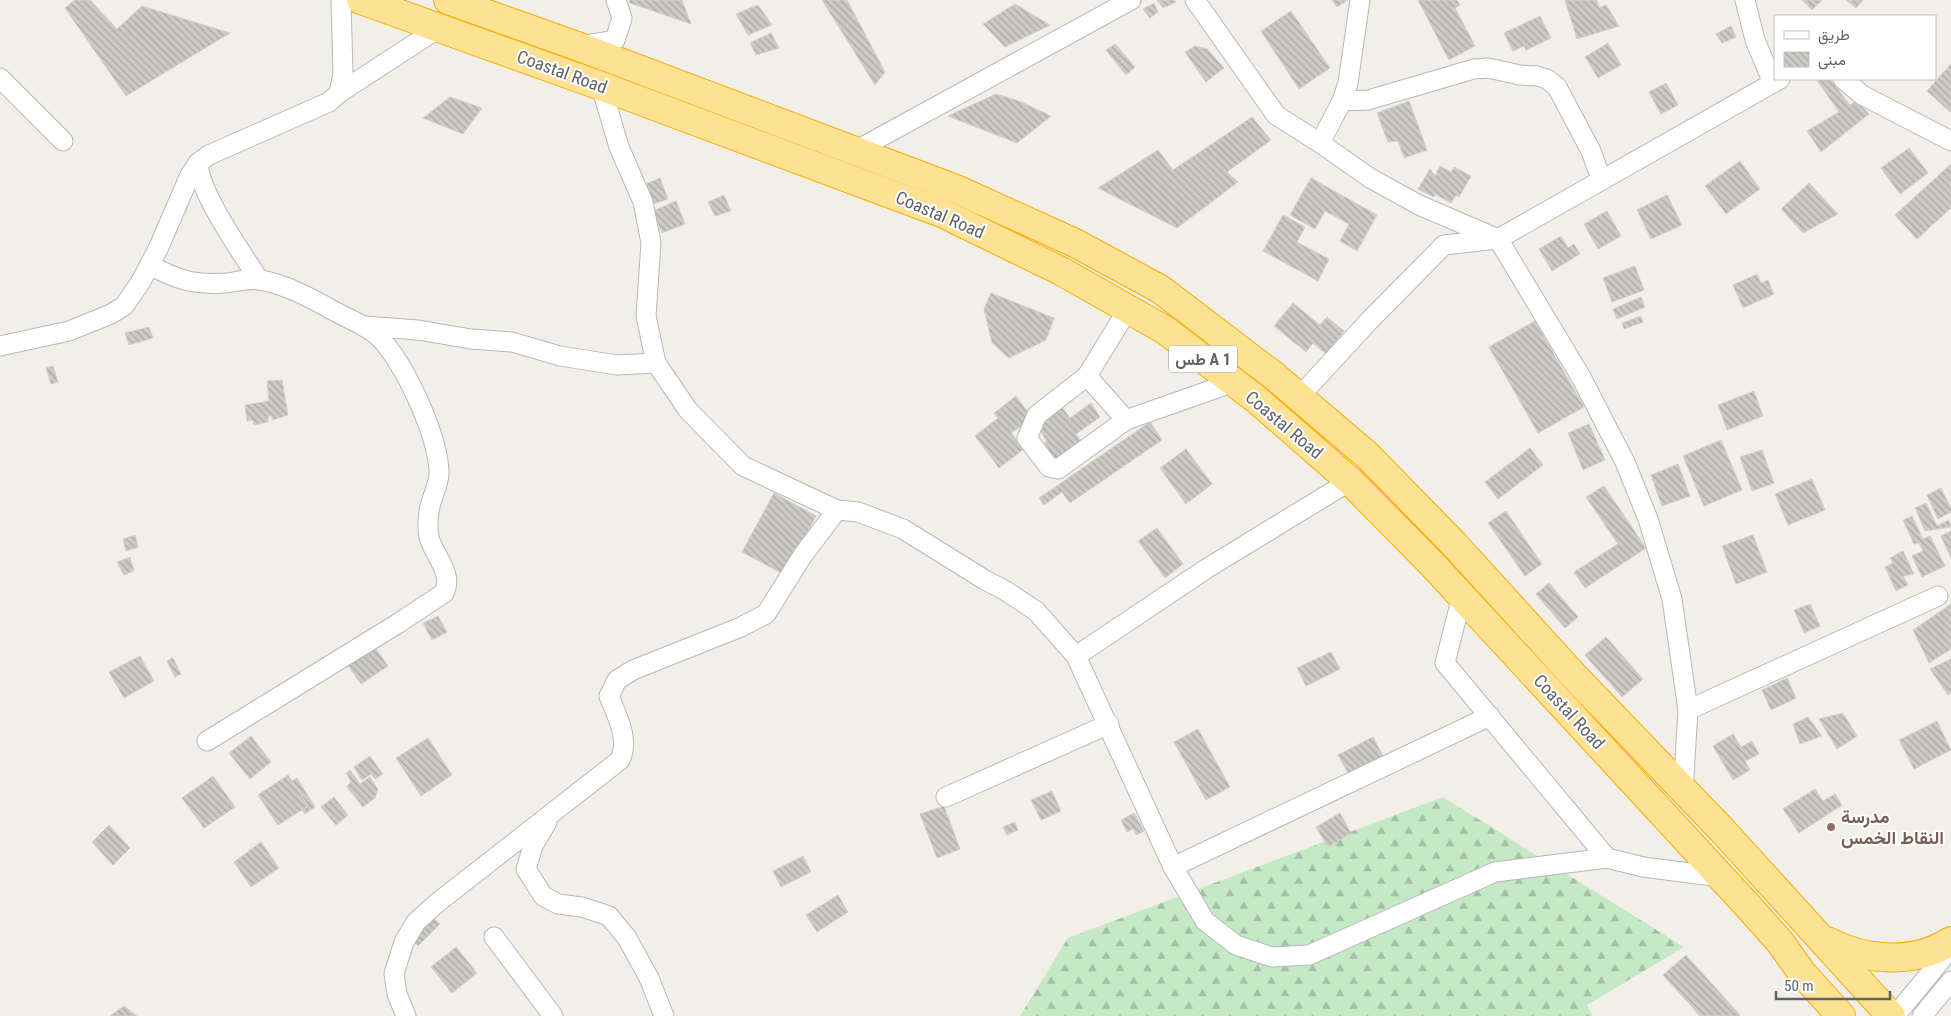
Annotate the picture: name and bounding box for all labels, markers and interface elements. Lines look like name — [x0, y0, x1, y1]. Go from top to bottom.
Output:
legend — [1774, 15, 1936, 80]
text: طريق — [1818, 26, 1850, 45]
street label: Coastal Road — [514, 46, 610, 98]
text: مبنى — [1818, 51, 1846, 70]
street label: Coastal Road — [893, 186, 988, 243]
road number: طس A 1 — [1169, 346, 1237, 372]
street label: Coastal Road — [1241, 386, 1327, 463]
street label: Coastal Road — [1529, 670, 1609, 753]
place label: مدرسة النقاط الخمس — [1841, 806, 1944, 849]
marker: مدرسة النقاط الخمس — [1825, 821, 1837, 833]
scale bar — [1776, 968, 1890, 1000]
text: 50 m — [1784, 977, 1814, 995]

